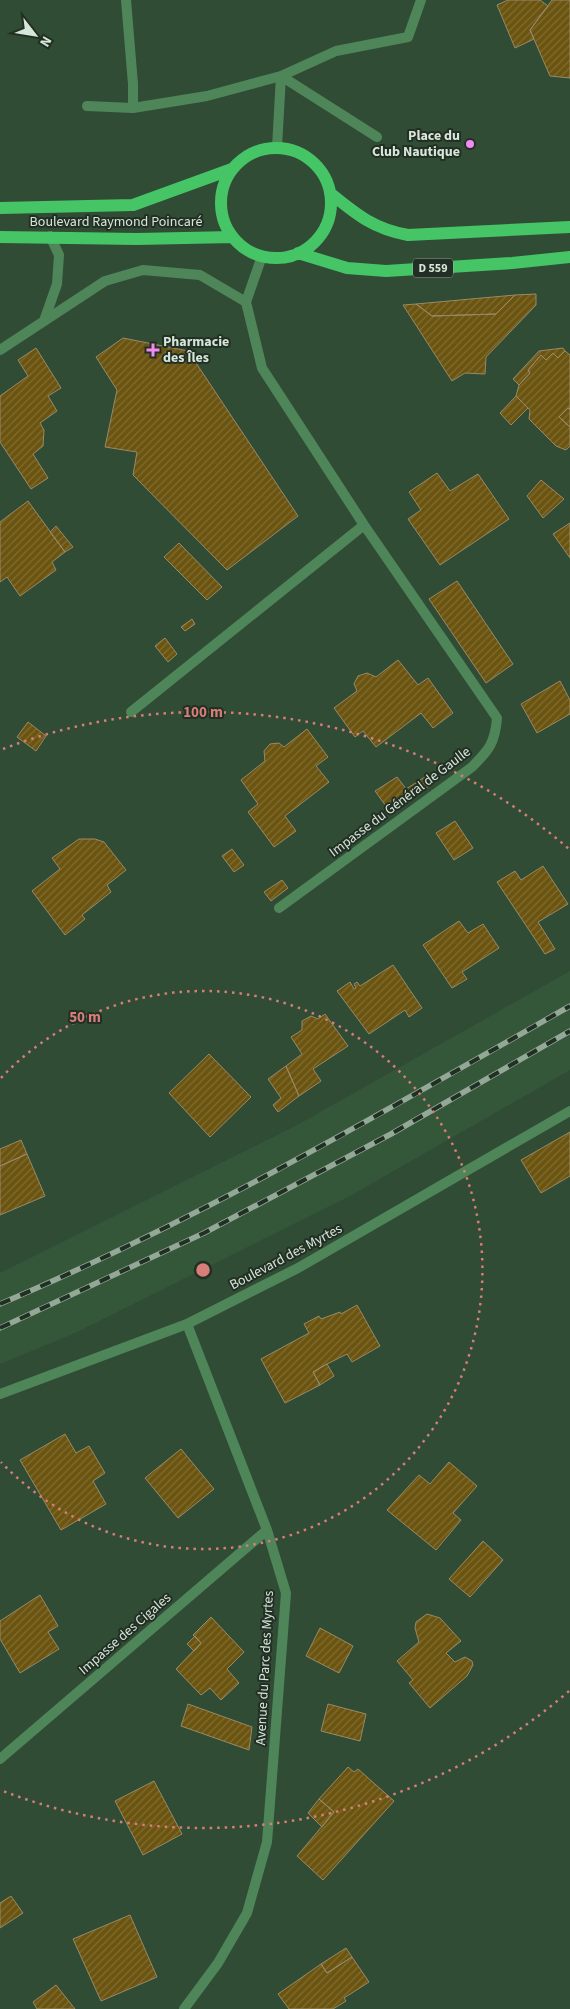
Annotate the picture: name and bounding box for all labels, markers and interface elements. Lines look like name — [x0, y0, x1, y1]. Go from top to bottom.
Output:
north arrow — [10, 10, 60, 60]
text: N — [34, 32, 56, 50]
place label: Place du Club Nautique — [372, 126, 460, 162]
marker: Place du Club Nautique — [464, 138, 476, 150]
street label: Boulevard Raymond Poincaré — [30, 212, 202, 232]
road number: D 559 — [413, 258, 453, 278]
place label: Pharmacie des Îles — [163, 332, 229, 368]
marker: Pharmacie des Îles — [147, 344, 159, 356]
text: 100 m — [183, 702, 223, 723]
street label: Impasse du Général de Gaulle — [325, 742, 475, 862]
text: 50 m — [69, 1007, 101, 1028]
street label: Boulevard des Myrtes — [226, 1219, 346, 1295]
centre of rings — [194, 1261, 212, 1279]
street label: Impasse des Cigales — [74, 1588, 176, 1680]
street label: Avenue du Parc des Myrtes — [251, 1590, 279, 1746]

